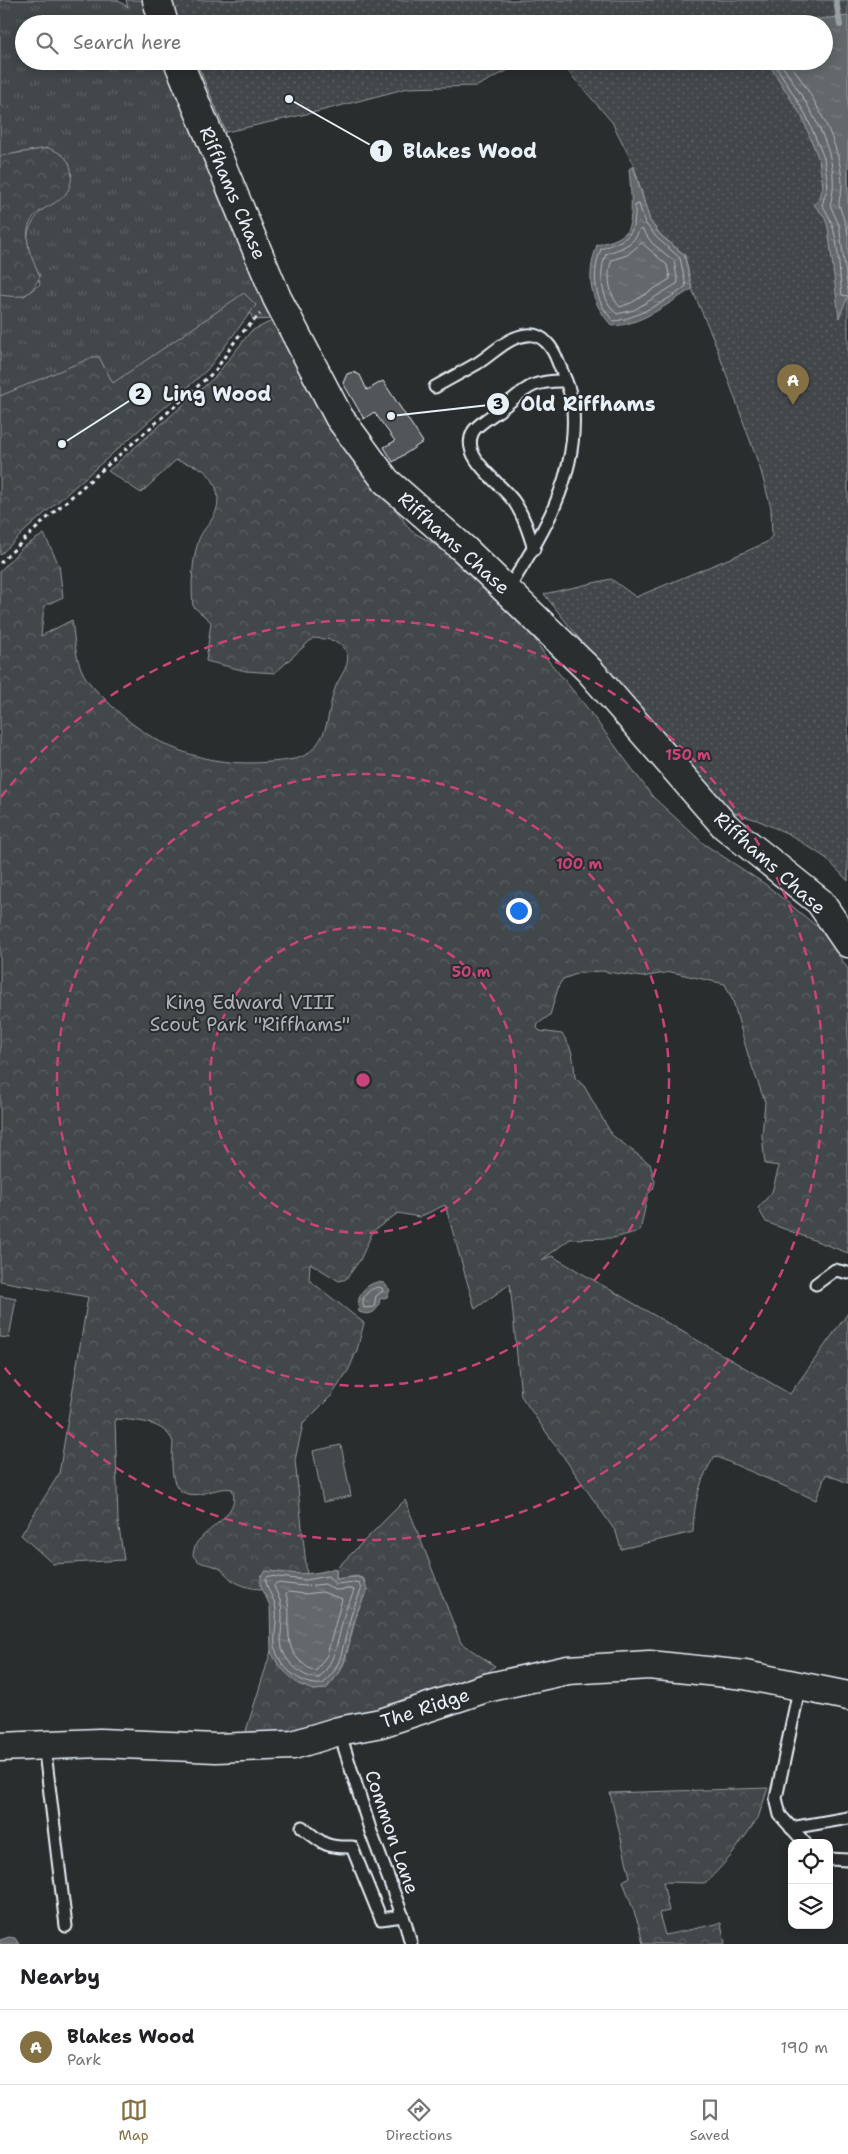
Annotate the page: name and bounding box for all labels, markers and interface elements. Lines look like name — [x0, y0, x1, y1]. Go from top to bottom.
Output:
search box — [15, 15, 833, 70]
icon: search — [33, 29, 61, 57]
text: Search here — [73, 30, 182, 55]
street label: Riffhams Chase — [194, 123, 272, 263]
callout: Blakes Wood — [368, 133, 547, 168]
text: Blakes Wood — [403, 138, 537, 164]
text: 1 — [378, 141, 385, 161]
pin: A — [777, 364, 809, 405]
callout: Ling Wood — [127, 376, 281, 411]
text: Ling Wood — [163, 381, 272, 407]
text: 2 — [135, 384, 146, 404]
callout: Old Riffhams — [485, 386, 665, 421]
text: Old Riffhams — [520, 391, 656, 417]
text: 3 — [493, 394, 503, 414]
street label: Riffhams Chase — [393, 486, 515, 600]
text: 150 m — [665, 745, 711, 765]
street label: Riffhams Chase — [709, 806, 831, 920]
text: 100 m — [556, 854, 602, 874]
your location — [506, 898, 532, 924]
text: 50 m — [452, 962, 491, 982]
park label: King Edward VIII Scout Park "Riffhams" — [150, 990, 350, 1037]
centre of rings — [354, 1071, 372, 1089]
street label: The Ridge — [377, 1682, 473, 1734]
street label: Common Lane — [359, 1767, 425, 1897]
map controls — [788, 1839, 833, 1929]
button: locate — [788, 1839, 833, 1884]
button: layers — [788, 1884, 833, 1929]
text: Nearby — [20, 1963, 100, 1991]
text: Blakes Wood — [67, 2024, 195, 2049]
text: A — [30, 2037, 42, 2058]
text: 190 m — [781, 2037, 828, 2058]
text: Park — [67, 2049, 101, 2070]
tab: Map — [119, 2096, 149, 2144]
tab: Directions — [386, 2096, 452, 2144]
tab: Saved — [690, 2096, 729, 2144]

